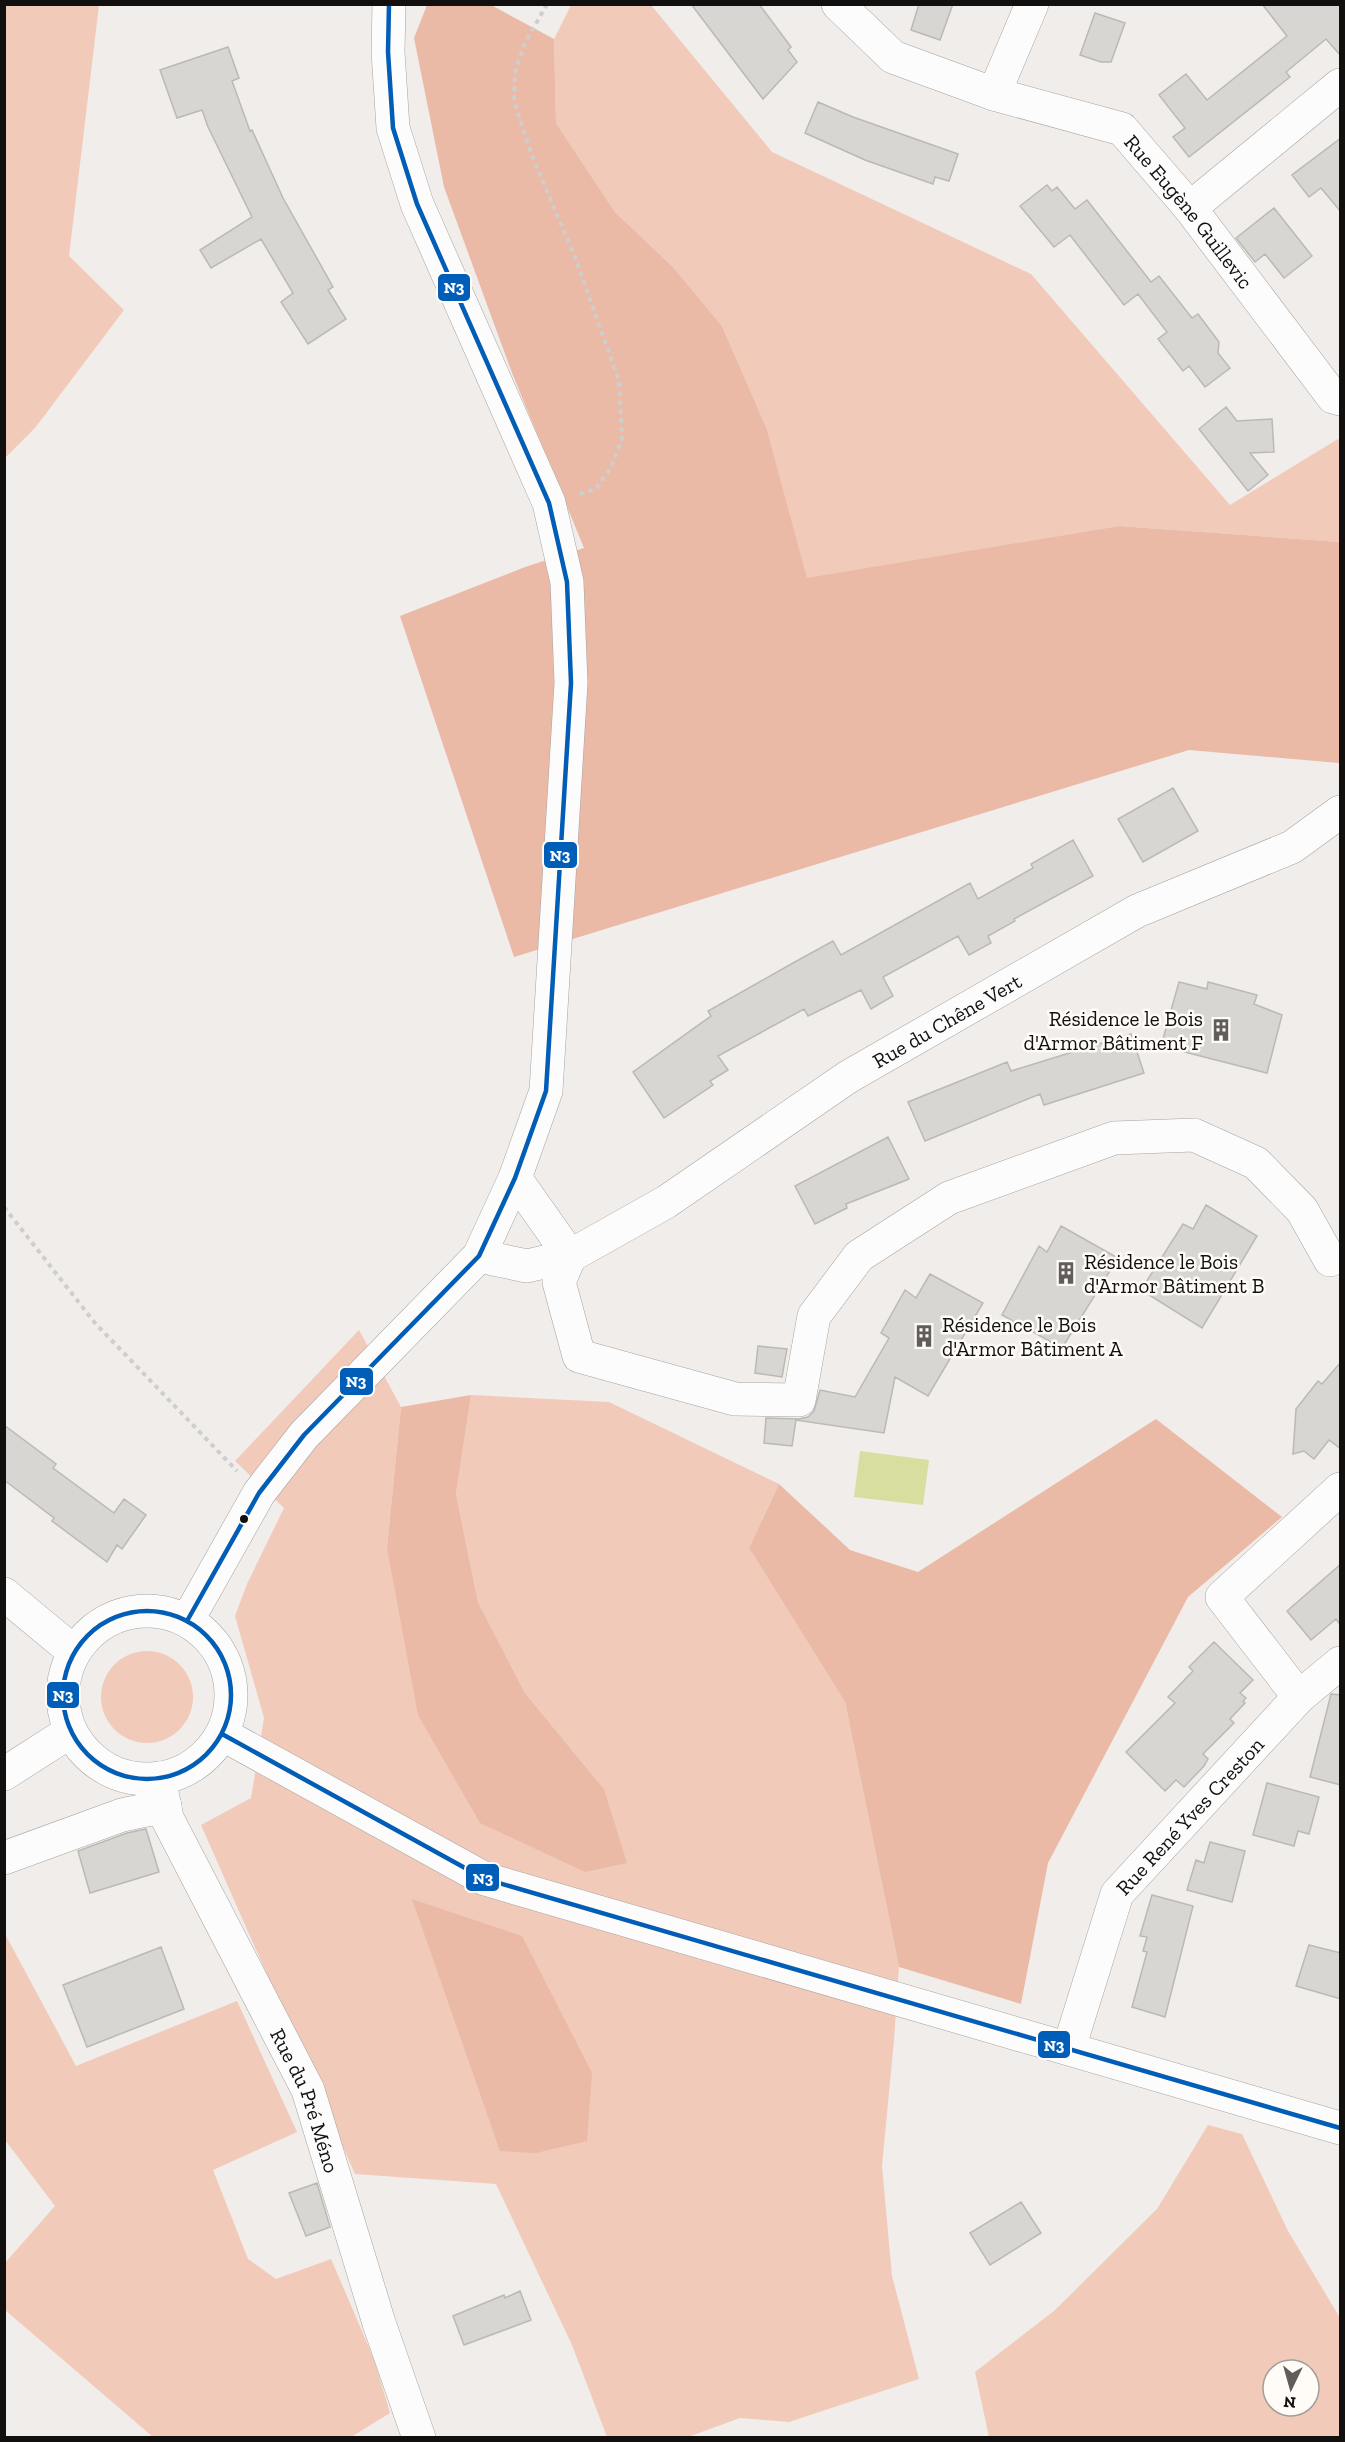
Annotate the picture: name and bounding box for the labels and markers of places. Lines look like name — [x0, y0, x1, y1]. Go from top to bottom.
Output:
place label: Résidence le Bois d'Armor Bâtiment F — [1024, 1006, 1203, 1055]
building icon: Résidence le Bois d'Armor Bâtiment F — [1208, 1017, 1234, 1043]
place label: Résidence le Bois d'Armor Bâtiment B — [1084, 1249, 1264, 1298]
building icon: Résidence le Bois d'Armor Bâtiment B — [1053, 1260, 1079, 1286]
place label: Résidence le Bois d'Armor Bâtiment A — [942, 1312, 1123, 1361]
building icon: Résidence le Bois d'Armor Bâtiment A — [911, 1323, 937, 1349]
unlabelled marker — [238, 1513, 250, 1525]

